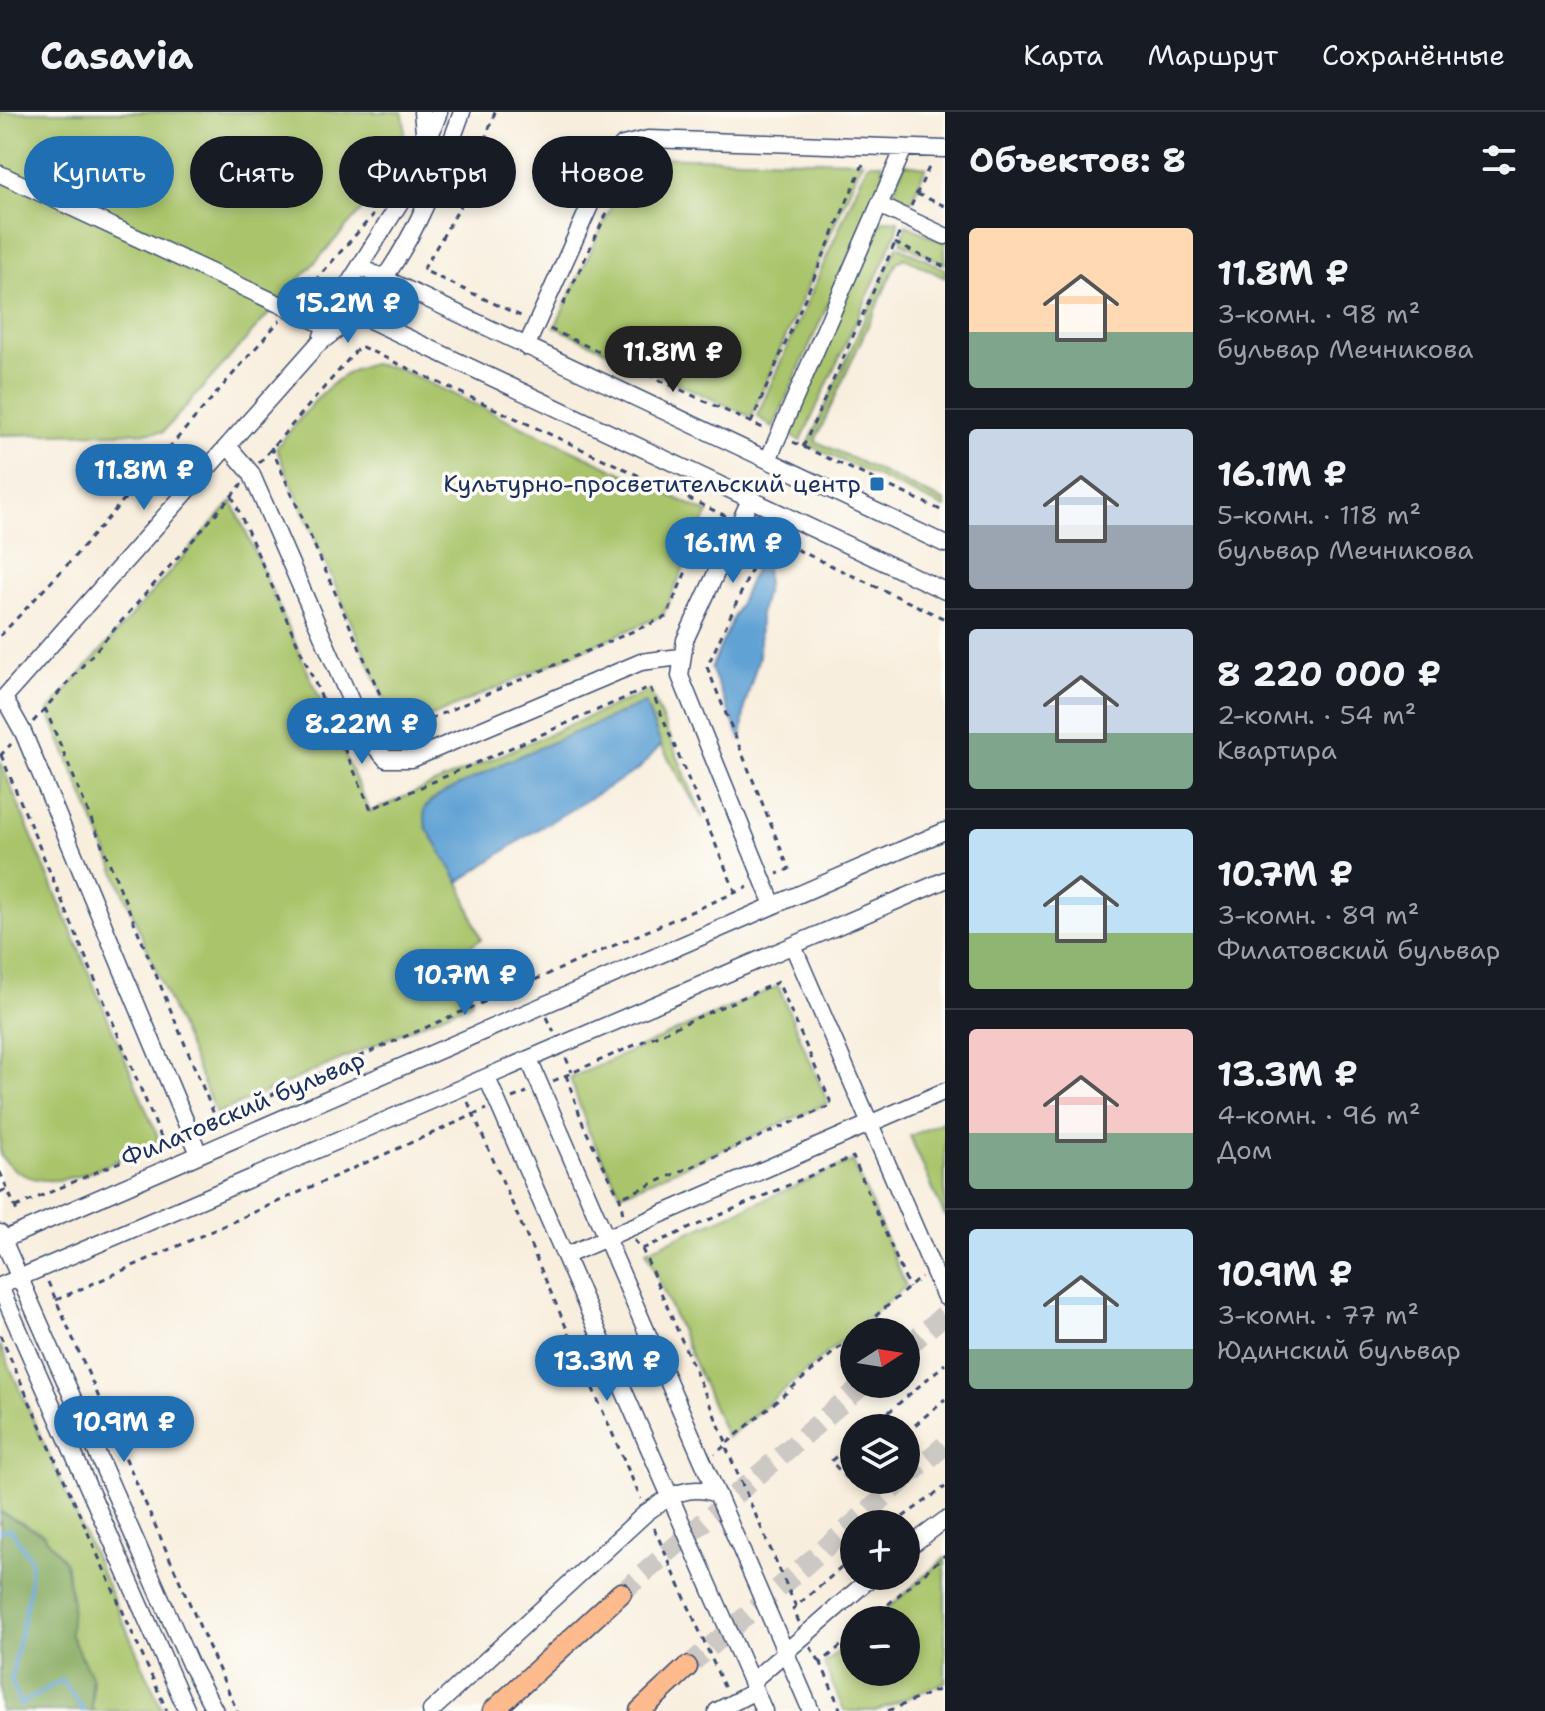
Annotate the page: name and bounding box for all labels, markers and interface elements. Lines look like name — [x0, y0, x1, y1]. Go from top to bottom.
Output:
text: Casavia — [40, 30, 193, 81]
text: Карта — [1023, 36, 1103, 74]
text: Маршрут — [1147, 36, 1278, 74]
text: Сохранённые — [1322, 36, 1505, 74]
chip: Купить — [24, 136, 174, 208]
chip: Снять — [190, 136, 323, 208]
chip: Фильтры — [339, 136, 516, 208]
chip: Новое — [532, 136, 673, 208]
text: Объектов: 8 — [969, 137, 1186, 183]
icon: filters — [1477, 138, 1521, 182]
text: 11.8M ₽ — [1217, 250, 1349, 296]
icon: home — [1033, 260, 1129, 356]
pin: 15.2M ₽ — [274, 277, 422, 345]
text: 15.2M ₽ — [295, 285, 401, 320]
text: 3-комн. · 98 m² — [1217, 296, 1420, 331]
pin: 11.8M ₽ — [599, 326, 747, 394]
text: бульвар Мечникова — [1217, 331, 1473, 366]
text: 11.8M ₽ — [623, 334, 723, 369]
pin: 11.8M ₽ — [70, 444, 218, 512]
text: 16.1M ₽ — [1217, 451, 1347, 497]
text: 11.8M ₽ — [94, 452, 194, 487]
icon: home — [1033, 461, 1129, 557]
place label: Культурно-просветительский центр — [443, 468, 861, 500]
marker: Культурно-просветительский центр — [868, 475, 886, 493]
text: 5-комн. · 118 m² — [1217, 497, 1421, 532]
pin: 16.1M ₽ — [659, 517, 807, 585]
text: 16.1M ₽ — [683, 525, 783, 560]
text: бульвар Мечникова — [1217, 532, 1473, 567]
text: 8 220 000 ₽ — [1217, 651, 1441, 697]
icon: home — [1033, 661, 1129, 757]
text: 2-комн. · 54 m² — [1217, 697, 1417, 732]
pin: 8.22M ₽ — [288, 698, 436, 766]
text: 8.22M ₽ — [305, 706, 419, 741]
text: Квартира — [1217, 732, 1337, 767]
text: 10.7M ₽ — [1217, 851, 1353, 897]
icon: home — [1033, 861, 1129, 957]
text: 3-комн. · 89 m² — [1217, 897, 1420, 932]
text: Филатовский бульвар — [1217, 932, 1500, 967]
pin: 10.7M ₽ — [391, 949, 539, 1017]
text: 10.7M ₽ — [413, 957, 517, 992]
street label: Филатовский бульвар — [116, 1043, 370, 1175]
text: 13.3M ₽ — [1217, 1051, 1358, 1097]
icon: home — [1033, 1061, 1129, 1157]
text: 4-комн. · 96 m² — [1217, 1097, 1421, 1132]
text: Дом — [1217, 1132, 1272, 1167]
text: 10.9M ₽ — [1217, 1251, 1353, 1297]
icon: home — [1033, 1261, 1129, 1357]
text: 3-комн. · 77 m² — [1217, 1297, 1419, 1332]
north arrow — [840, 1318, 920, 1398]
map controls — [840, 1318, 920, 1686]
text: Юдинский бульвар — [1217, 1332, 1461, 1367]
pin: 13.3M ₽ — [533, 1335, 681, 1403]
text: 13.3M ₽ — [553, 1343, 661, 1378]
pin: 10.9M ₽ — [50, 1396, 198, 1464]
text: 10.9M ₽ — [72, 1404, 176, 1439]
button: layers — [840, 1414, 920, 1494]
button: + — [840, 1510, 920, 1590]
button: − — [840, 1606, 920, 1686]

